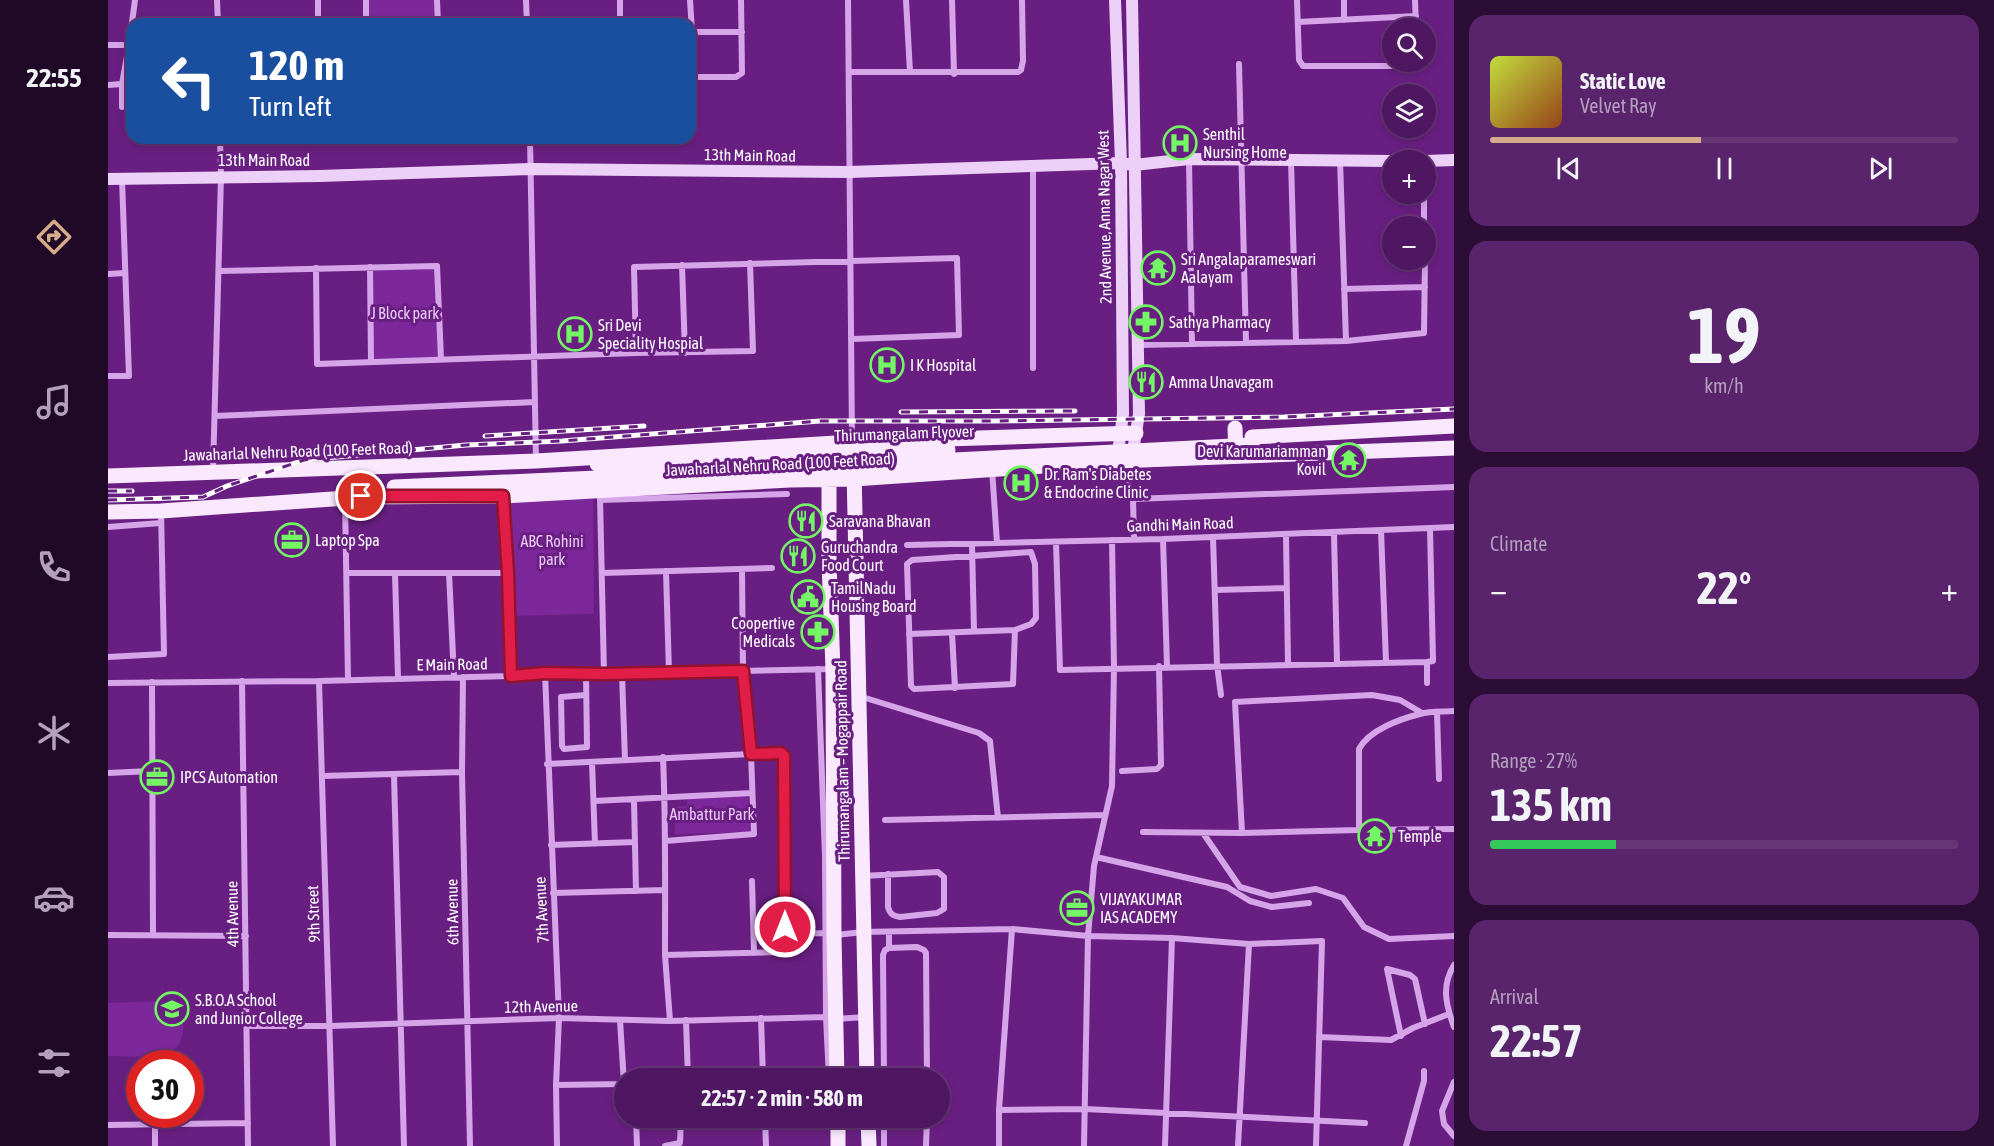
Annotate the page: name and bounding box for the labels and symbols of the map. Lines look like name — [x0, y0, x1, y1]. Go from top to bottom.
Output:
hospital icon: Senthil Nursing Home — [1162, 125, 1198, 161]
place label: Senthil Nursing Home — [1203, 125, 1287, 162]
street label: 2nd Avenue, Anna Nagar West — [1093, 130, 1116, 304]
street label: 13th Main Road — [704, 145, 796, 165]
street label: 13th Main Road — [218, 151, 310, 169]
temple icon: Sri Angalaparameswari Aalayam — [1140, 250, 1176, 286]
place label: Sri Angalaparameswari Aalayam — [1181, 250, 1316, 287]
park label: J Block park — [371, 304, 439, 323]
pharmacy icon: Sathya Pharmacy — [1128, 304, 1164, 340]
place label: Sathya Pharmacy — [1169, 313, 1271, 332]
hospital icon: Sri Devi Speciality Hospial — [557, 316, 593, 352]
place label: Sri Devi Speciality Hospial — [598, 316, 704, 353]
hospital icon: I K Hospital — [869, 347, 905, 383]
place label: I K Hospital — [910, 356, 977, 375]
restaurant icon: Amma Unavagam — [1128, 364, 1164, 400]
place label: Amma Unavagam — [1169, 373, 1274, 392]
street label: Thirumangalam Flyover — [834, 422, 974, 445]
street label: Jawaharlal Nehru Road (100 Feet Road) — [183, 438, 413, 465]
place label: Devi Karumariamman Kovil — [1197, 442, 1327, 478]
temple icon: Devi Karumariamman Kovil — [1331, 442, 1367, 478]
street label: Jawaharlal Nehru Road (100 Feet Road) — [665, 449, 895, 480]
hospital icon: Dr. Ram's Diabetes & Endocrine Clinic — [1003, 465, 1039, 501]
place label: Dr. Ram's Diabetes & Endocrine Clinic — [1044, 465, 1152, 501]
pin — [335, 470, 386, 521]
restaurant icon: Saravana Bhavan — [788, 503, 824, 539]
place label: Saravana Bhavan — [829, 512, 931, 530]
street label: Gandhi Main Road — [1126, 513, 1234, 535]
office icon: Laptop Spa — [274, 522, 310, 558]
place label: Laptop Spa — [315, 531, 380, 550]
park label: ABC Rohini park — [520, 532, 584, 569]
restaurant icon: Guruchandra Food Court — [780, 538, 816, 574]
place label: Guruchandra Food Court — [821, 538, 898, 574]
public building icon: TamilNadu Housing Board — [790, 579, 826, 615]
place label: TamilNadu Housing Board — [831, 579, 917, 616]
place label: Coopertive Medicals — [731, 614, 795, 650]
pharmacy icon: Coopertive Medicals — [800, 614, 836, 650]
street label: E Main Road — [416, 654, 488, 674]
street label: Thirumangalam – Mogappair Road — [831, 660, 854, 862]
office icon: IPCS Automation — [139, 759, 175, 795]
place label: IPCS Automation — [180, 768, 278, 786]
park label: Ambattur Park — [670, 805, 754, 823]
temple icon: Temple — [1357, 818, 1393, 854]
place label: Temple — [1398, 827, 1442, 846]
street label: 7th Avenue — [530, 876, 552, 944]
street label: 6th Avenue — [442, 879, 462, 945]
street label: 4th Avenue — [222, 881, 242, 947]
street label: 9th Street — [303, 885, 323, 943]
office icon: VIJAYAKUMAR IAS ACADEMY — [1059, 890, 1095, 926]
place label: VIJAYAKUMAR IAS ACADEMY — [1100, 890, 1182, 926]
position arrow — [753, 895, 817, 959]
school or university icon: S.B.O.A School and Junior College — [154, 991, 190, 1027]
place label: S.B.O.A School and Junior College — [195, 991, 303, 1028]
street label: 12th Avenue — [504, 996, 578, 1016]
speed limit sign: 30 — [126, 1050, 204, 1128]

